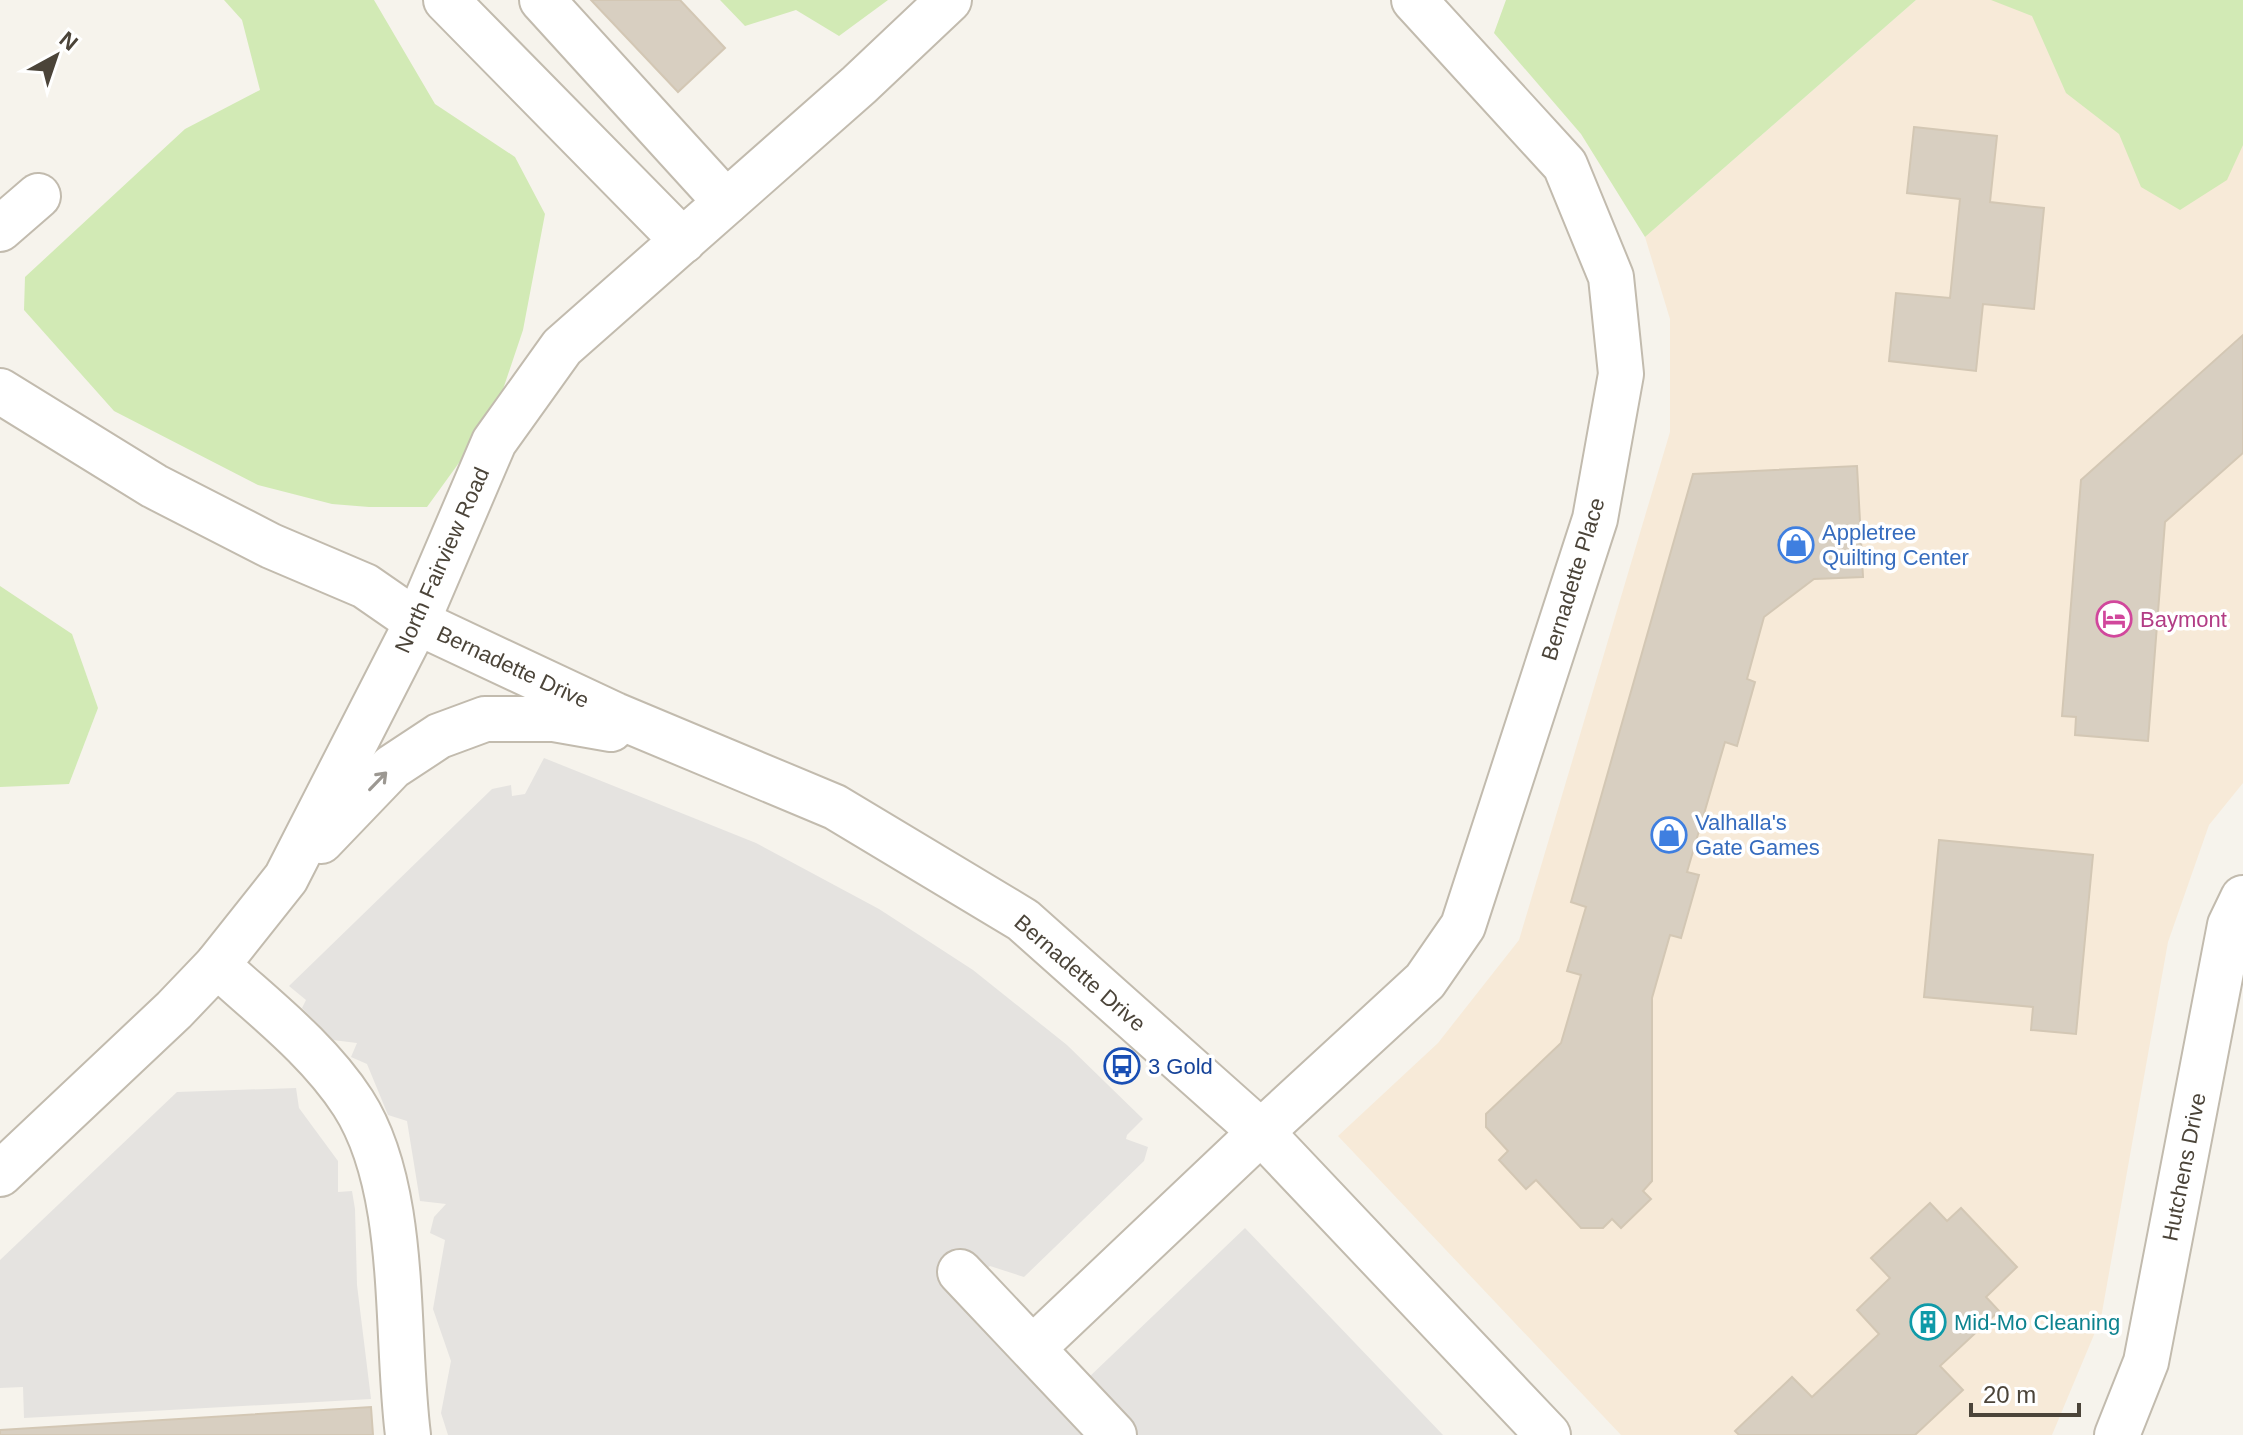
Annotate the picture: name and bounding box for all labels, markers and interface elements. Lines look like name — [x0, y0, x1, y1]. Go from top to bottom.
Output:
north arrow — [16, 16, 96, 96]
text: N — [54, 26, 83, 56]
street label: North Fairview Road — [390, 463, 494, 657]
street label: Bernadette Place — [1536, 495, 1610, 663]
place label: Appletree Quilting Center — [1822, 520, 1969, 570]
shop icon: Appletree Quilting Center — [1777, 526, 1815, 564]
hotel icon: Baymont — [2095, 600, 2133, 638]
place label: Baymont — [2140, 607, 2227, 632]
street label: Bernadette Drive — [433, 621, 593, 713]
one-way arrow — [369, 771, 388, 791]
place label: Valhalla's Gate Games — [1695, 810, 1820, 860]
shop icon: Valhalla's Gate Games — [1650, 816, 1688, 854]
street label: Bernadette Drive — [1010, 909, 1150, 1037]
bus stop icon: 3 Gold — [1103, 1047, 1141, 1085]
place label: 3 Gold — [1148, 1054, 1213, 1079]
street label: Hutchens Drive — [2157, 1091, 2211, 1243]
building icon: Mid-Mo Cleaning — [1909, 1303, 1947, 1341]
place label: Mid-Mo Cleaning — [1954, 1310, 2120, 1335]
scale bar — [1971, 1367, 2079, 1417]
text: 20 m — [1983, 1381, 2036, 1408]

